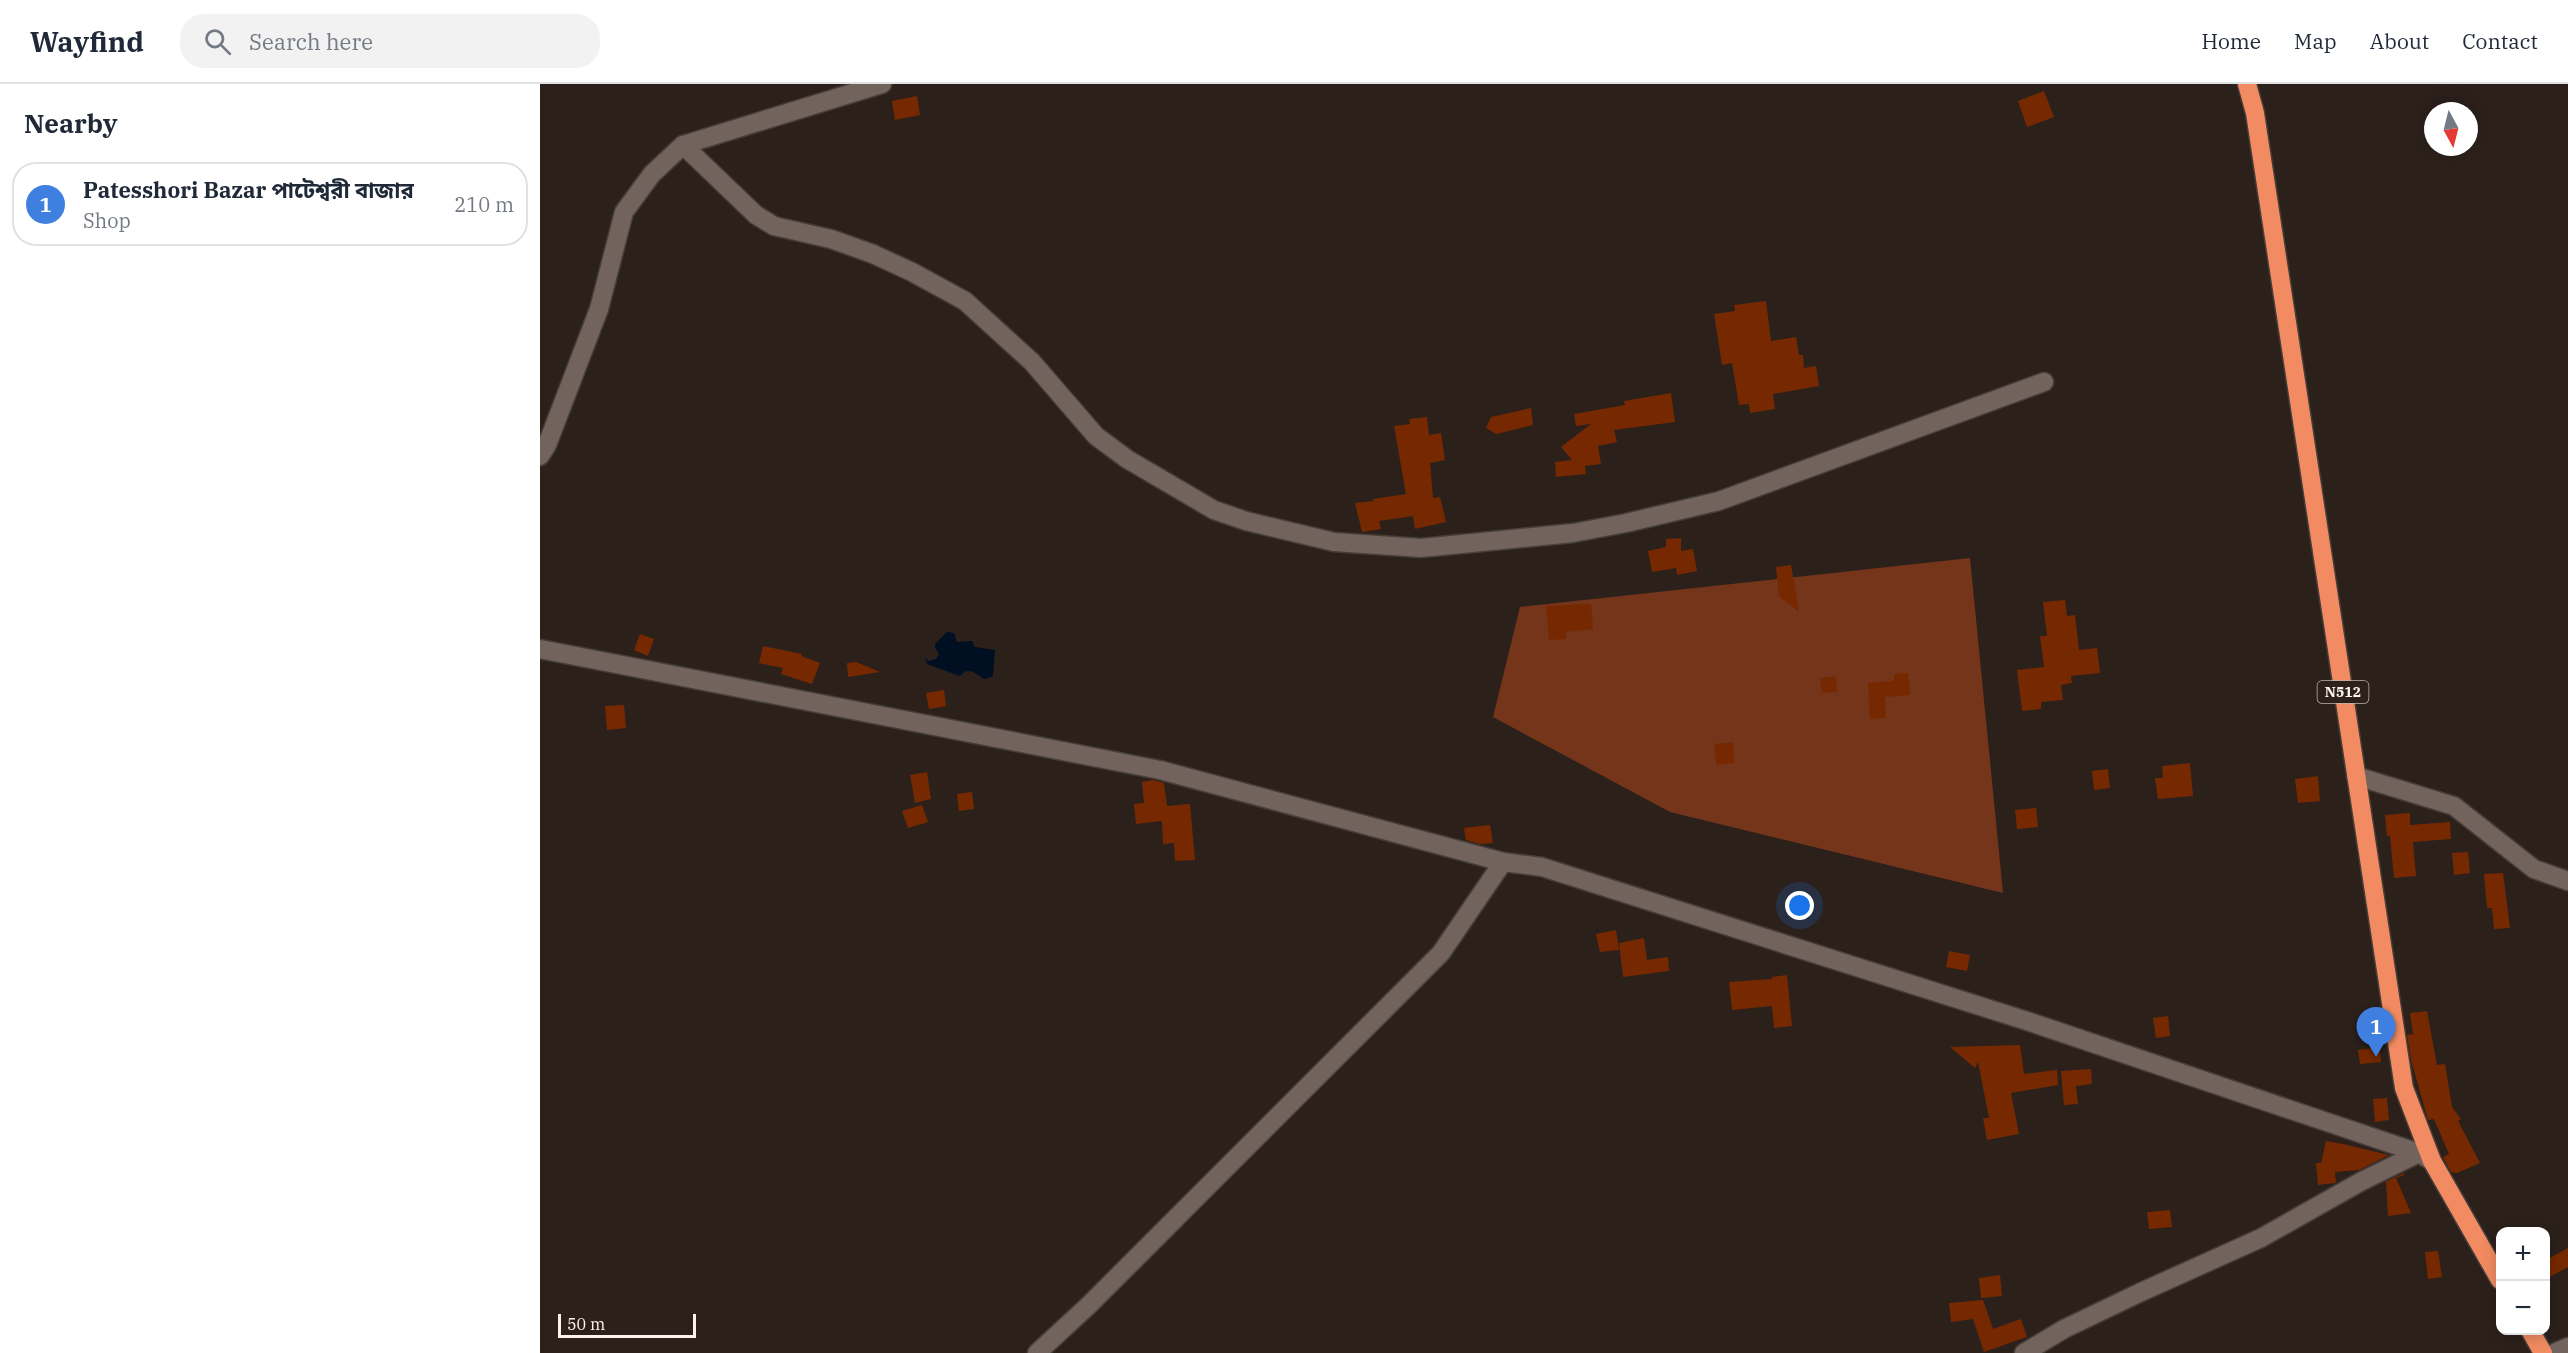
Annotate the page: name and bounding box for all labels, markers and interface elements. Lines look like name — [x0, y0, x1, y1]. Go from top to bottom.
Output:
search box — [180, 14, 600, 68]
text: Wayfind — [30, 23, 144, 60]
icon: search — [201, 25, 234, 58]
text: Search here — [249, 27, 373, 56]
text: Home — [2201, 27, 2261, 55]
text: Map — [2294, 27, 2337, 55]
text: About — [2370, 27, 2429, 55]
text: Contact — [2462, 27, 2538, 55]
north arrow — [2424, 102, 2478, 156]
text: Nearby — [24, 106, 118, 140]
text: Patesshori Bazar পাটেশ্বরী বাজার — [83, 175, 414, 204]
text: 1 — [40, 191, 52, 218]
text: 210 m — [454, 191, 514, 218]
text: Shop — [83, 207, 131, 234]
road number: N512 — [2318, 681, 2368, 703]
your location — [1785, 891, 1814, 920]
pin: 1 — [2356, 1008, 2396, 1057]
map controls — [2496, 1227, 2550, 1335]
button: + — [2496, 1227, 2550, 1281]
button: − — [2496, 1281, 2550, 1335]
scale bar — [558, 1311, 696, 1338]
text: 50 m — [567, 1314, 605, 1334]

